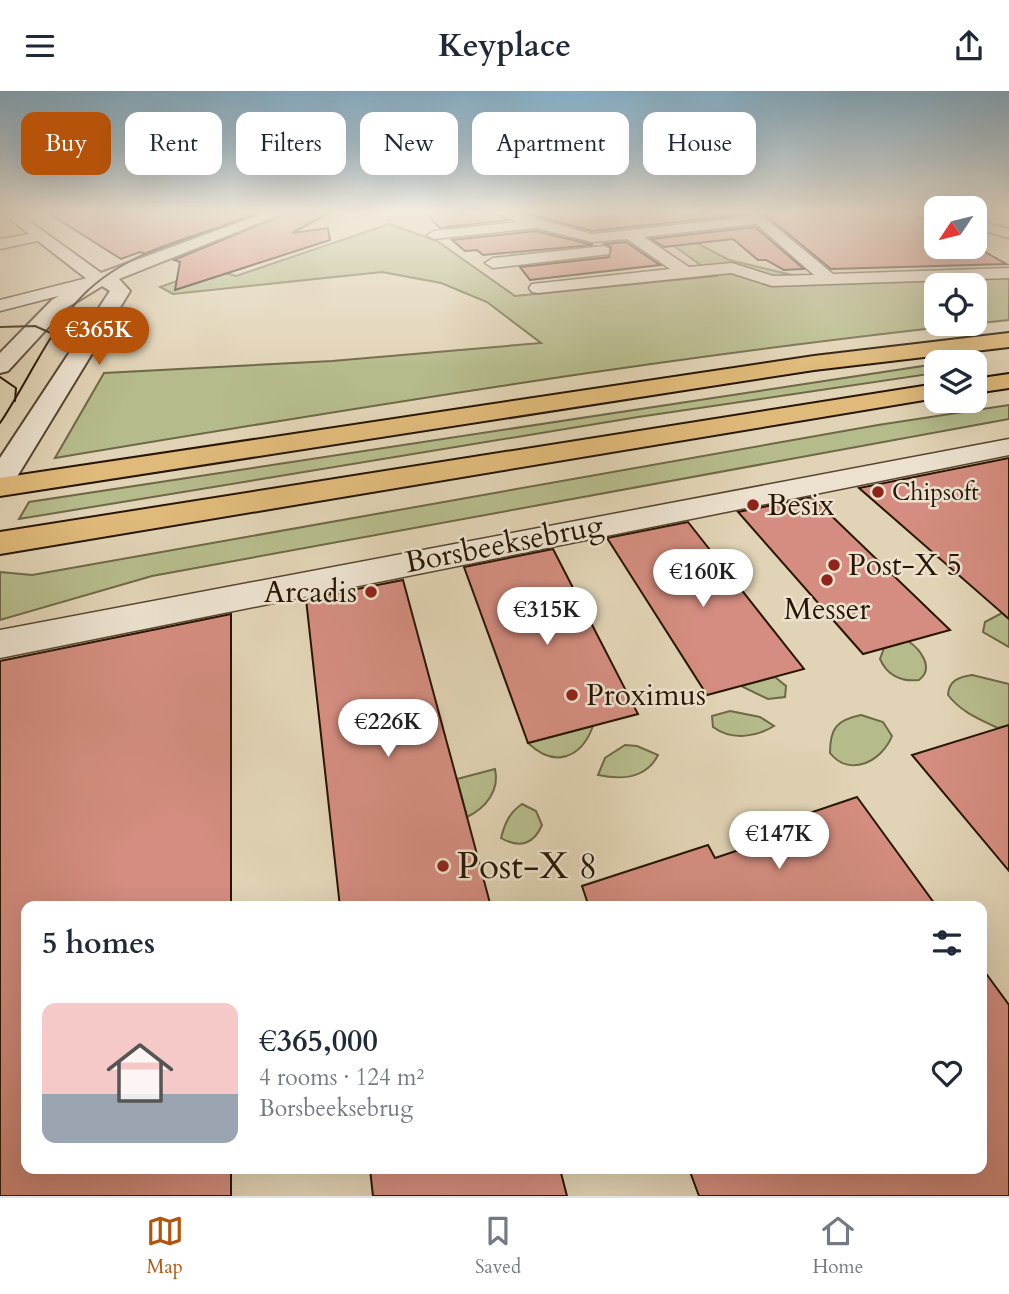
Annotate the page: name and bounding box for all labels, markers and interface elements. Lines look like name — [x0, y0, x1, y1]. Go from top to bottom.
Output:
text: Keyplace — [438, 24, 571, 68]
icon: menu — [21, 27, 59, 65]
icon: share — [950, 27, 988, 65]
chip: Buy — [21, 112, 111, 175]
chip: Rent — [125, 112, 222, 175]
chip: Filters — [236, 112, 346, 175]
chip: New — [360, 112, 458, 175]
chip: Apartment — [472, 112, 629, 175]
chip: House — [643, 112, 756, 175]
north arrow — [924, 196, 987, 259]
map controls — [924, 196, 987, 413]
button: locate — [924, 273, 987, 336]
pin: €365K — [50, 307, 148, 367]
text: €365K — [65, 314, 133, 345]
button: layers — [924, 350, 987, 413]
place label: Chipsoft — [892, 476, 979, 509]
marker: Chipsoft — [870, 484, 886, 500]
place label: Besix — [767, 485, 834, 526]
marker: Besix — [745, 497, 761, 513]
street label: Borsbeeksebrug — [401, 505, 607, 583]
place label: Post-X 5 — [848, 545, 962, 586]
pin: €160K — [654, 549, 752, 609]
text: €160K — [669, 556, 737, 587]
marker: Post-X 5 — [826, 557, 842, 573]
place label: Arcadis — [264, 572, 357, 613]
marker: Messer — [819, 572, 835, 588]
marker: Arcadis — [363, 584, 379, 600]
pin: €315K — [498, 587, 596, 647]
place label: Messer — [784, 589, 870, 630]
text: €315K — [513, 594, 581, 625]
place label: Proximus — [586, 675, 706, 716]
marker: Proximus — [564, 687, 580, 703]
pin: €226K — [339, 699, 437, 759]
text: €226K — [354, 706, 422, 737]
pin: €147K — [730, 811, 828, 871]
text: €147K — [745, 818, 813, 849]
place label: Post-X 8 — [457, 841, 597, 891]
marker: Post-X 8 — [435, 858, 451, 874]
text: 5 homes — [42, 923, 155, 964]
icon: filters — [928, 924, 966, 962]
text: €365,000 — [259, 1021, 378, 1062]
icon: home — [98, 1031, 182, 1115]
icon: heart — [928, 1054, 966, 1092]
text: 4 rooms · 124 m² — [259, 1062, 424, 1093]
text: Borsbeeksebrug — [259, 1093, 413, 1124]
tab: Map — [146, 1212, 184, 1280]
tab: Saved — [475, 1212, 521, 1280]
tab: Home — [812, 1212, 863, 1280]

